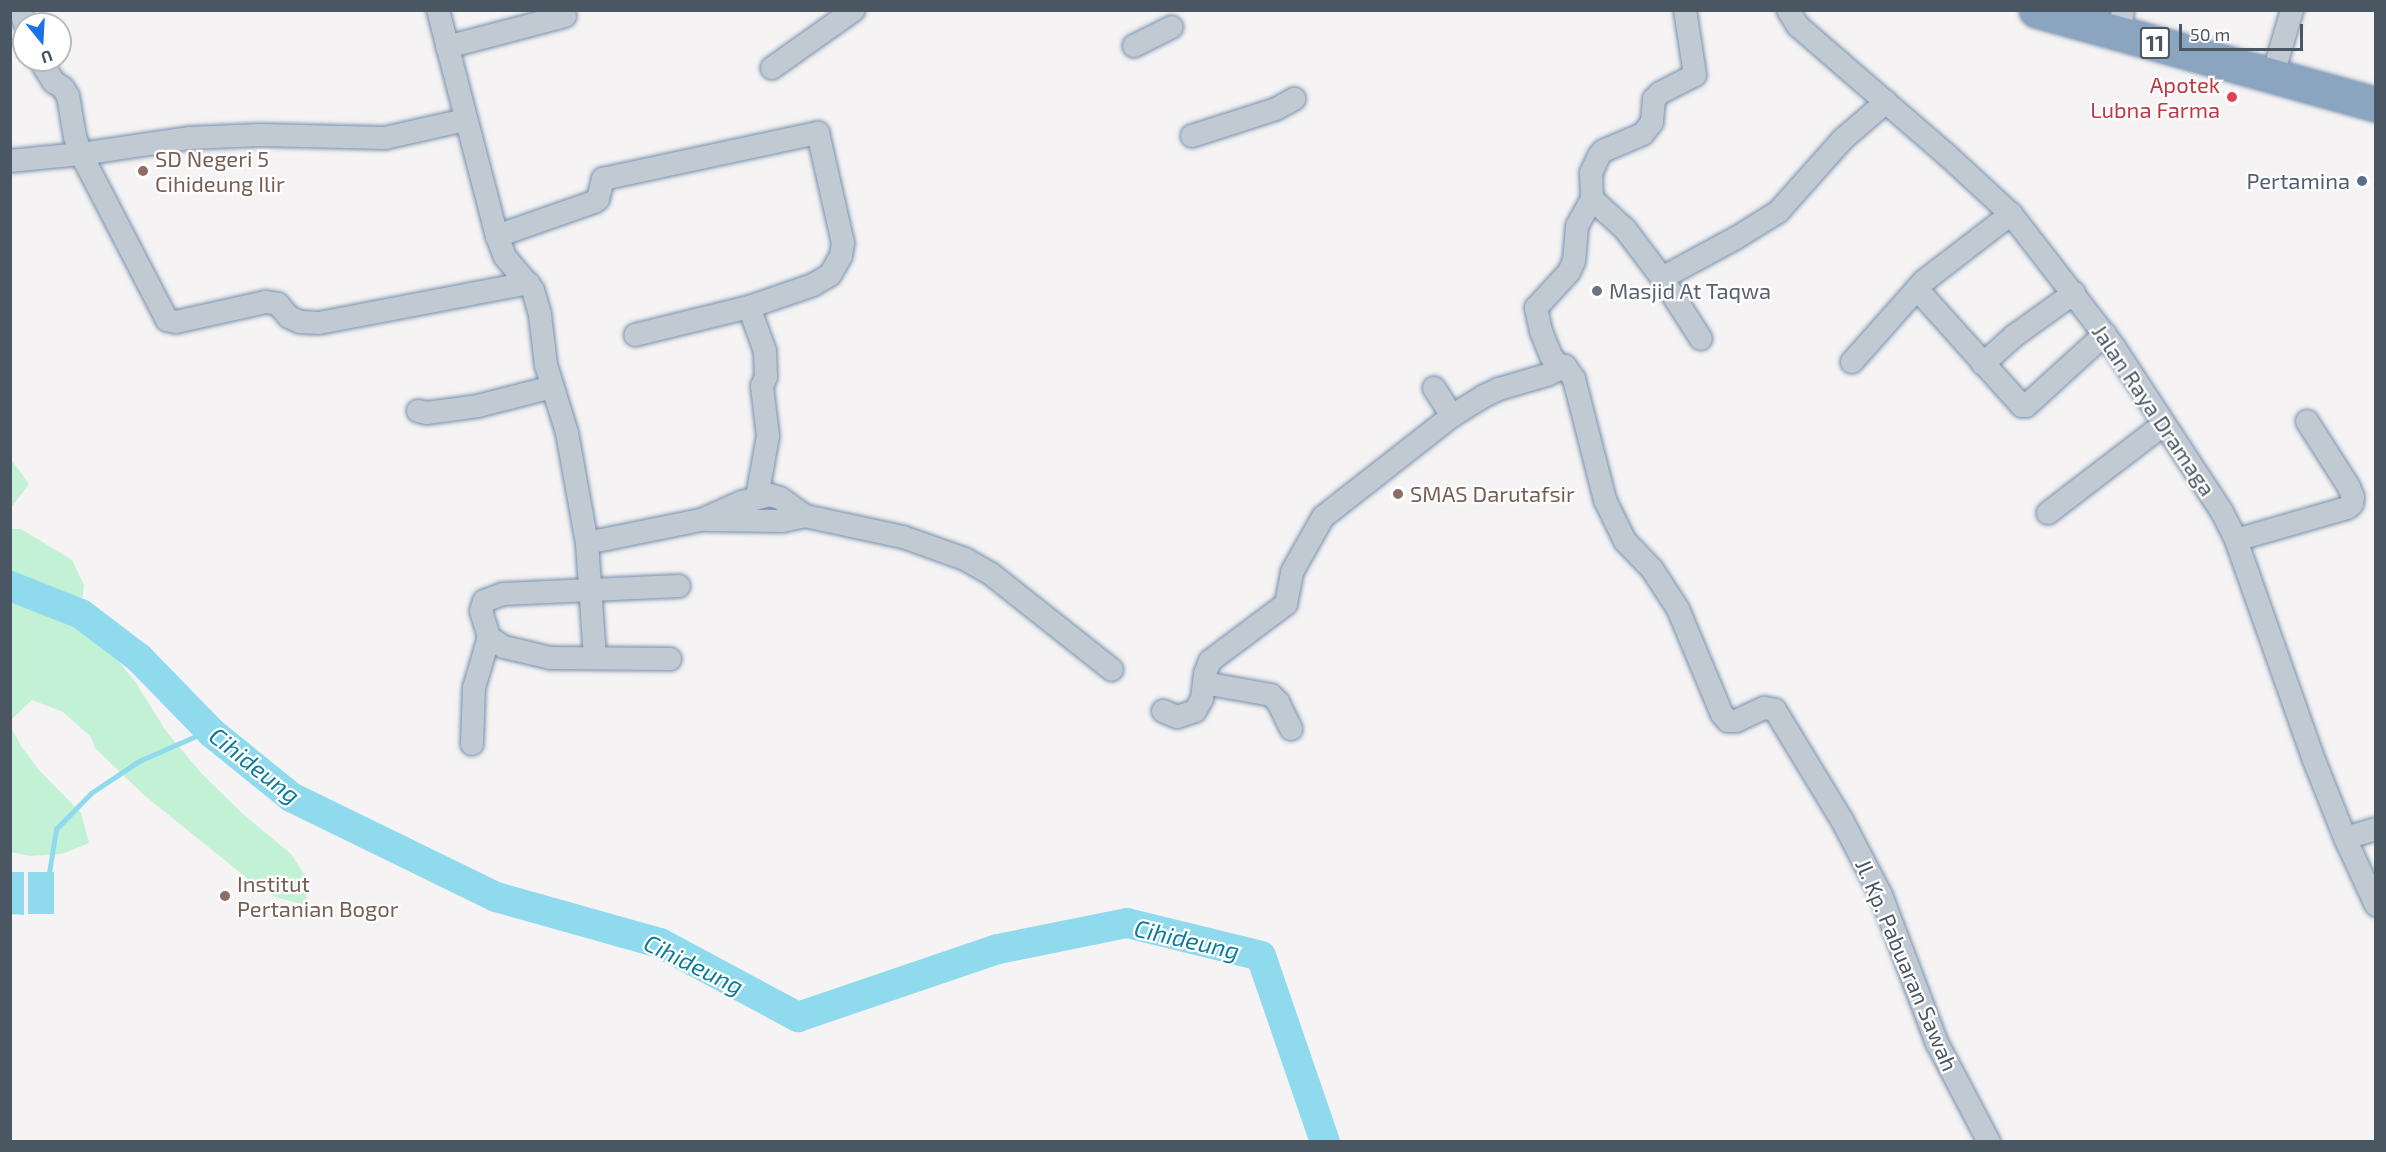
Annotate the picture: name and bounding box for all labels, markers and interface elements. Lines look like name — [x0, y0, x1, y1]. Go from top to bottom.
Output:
north arrow — [12, 12, 72, 72]
scale bar — [2182, 12, 2306, 50]
text: 50 m — [2190, 23, 2230, 45]
road number: 11 — [2138, 25, 2172, 61]
text: U — [39, 47, 55, 68]
place label: Apotek Lubna Farma — [2090, 71, 2220, 122]
marker: Apotek Lubna Farma — [2225, 90, 2239, 104]
place label: SD Negeri 5 Cihideung Ilir — [155, 145, 285, 196]
marker: SD Negeri 5 Cihideung Ilir — [136, 164, 150, 178]
place label: Pertamina — [2246, 168, 2350, 194]
marker: Pertamina — [2355, 174, 2369, 188]
place label: Masjid At Taqwa — [1609, 278, 1772, 304]
marker: Masjid At Taqwa — [1590, 284, 1604, 298]
street label: Jalan Raya Dramaga — [2087, 319, 2221, 501]
place label: SMAS Darutafsir — [1410, 481, 1575, 507]
marker: SMAS Darutafsir — [1391, 487, 1405, 501]
water label: Cihideung — [204, 721, 306, 809]
street label: Jl. Kp. Pabuaran Sawah — [1850, 855, 1964, 1075]
place label: Institut Pertanian Bogor — [237, 870, 399, 921]
marker: Institut Pertanian Bogor — [218, 889, 232, 903]
water label: Cihideung — [1132, 913, 1242, 965]
water label: Cihideung — [640, 928, 748, 1000]

